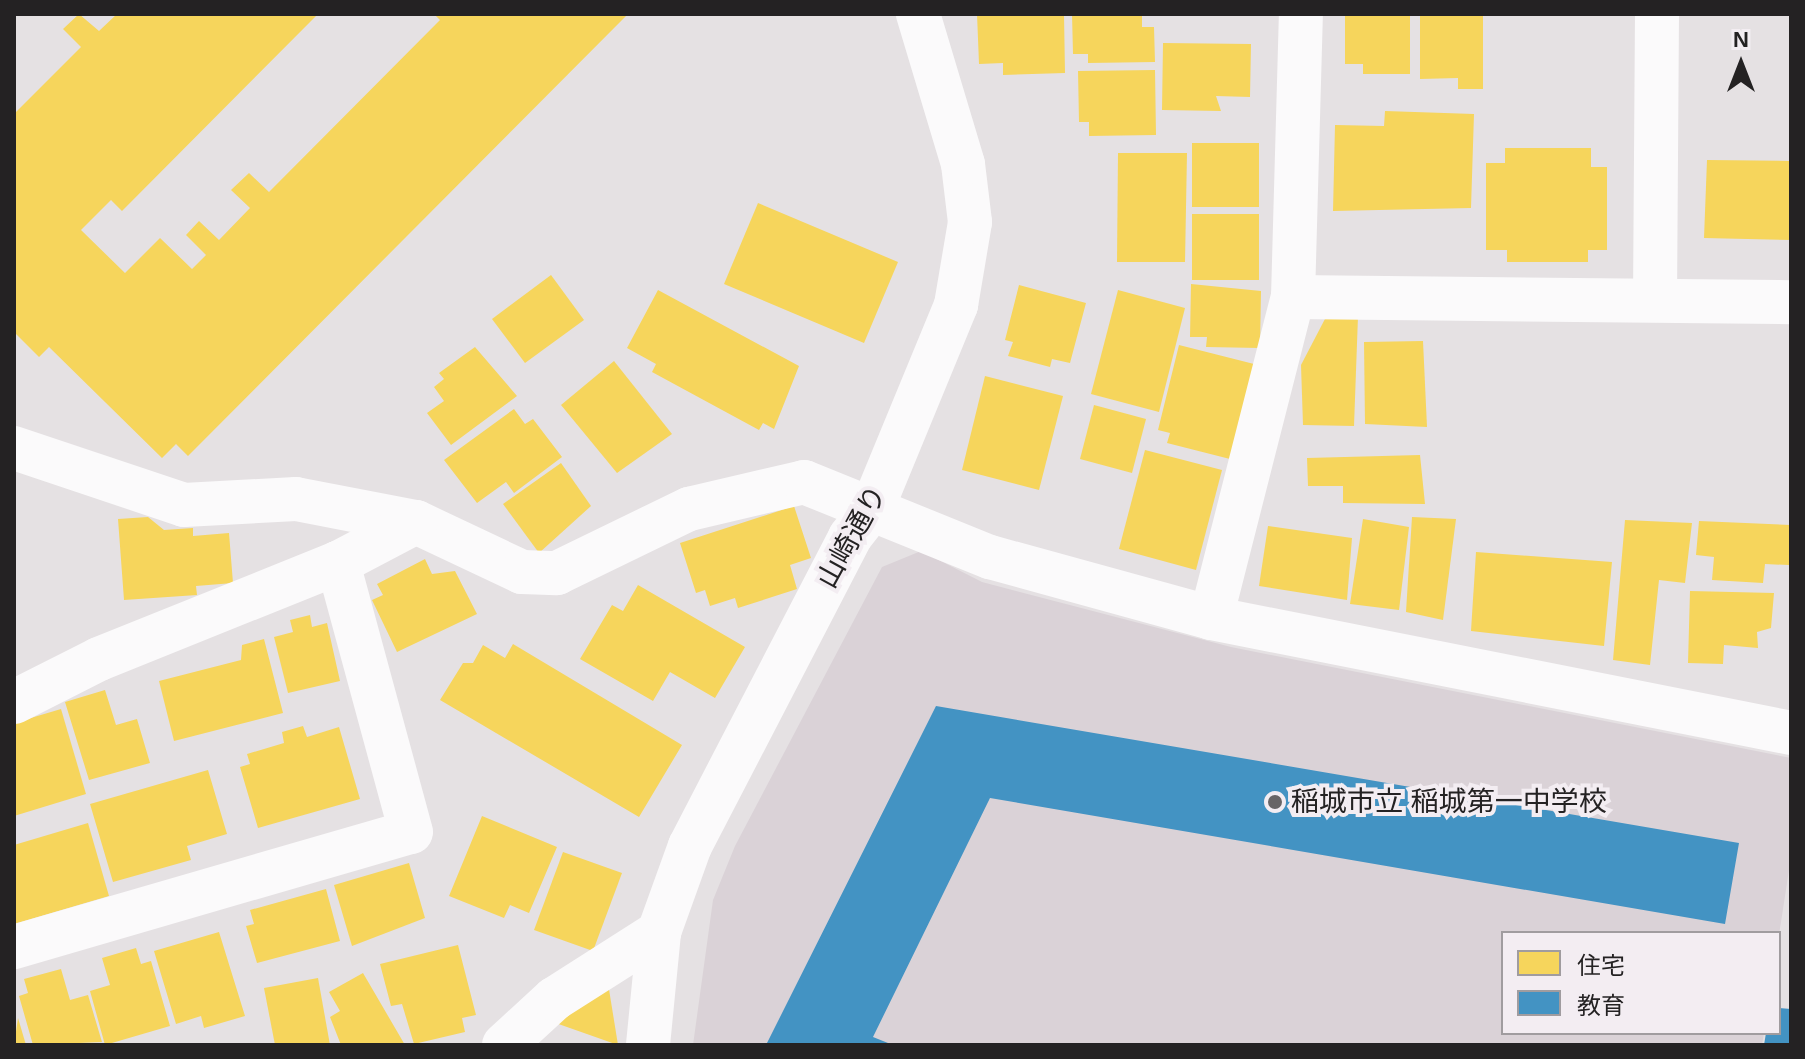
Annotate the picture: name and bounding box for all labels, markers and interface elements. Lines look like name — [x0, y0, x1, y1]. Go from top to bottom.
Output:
north arrow — [1701, 24, 1781, 104]
text: N — [1733, 27, 1749, 52]
street label: 山崎通り — [810, 480, 894, 594]
place label: 稲城市立 稲城第一中学校 — [1291, 785, 1607, 819]
marker: 稲城市立 稲城第一中学校 — [1266, 793, 1284, 811]
legend — [1501, 931, 1781, 1035]
text: 住宅 — [1577, 952, 1625, 979]
text: 教育 — [1577, 992, 1625, 1019]

